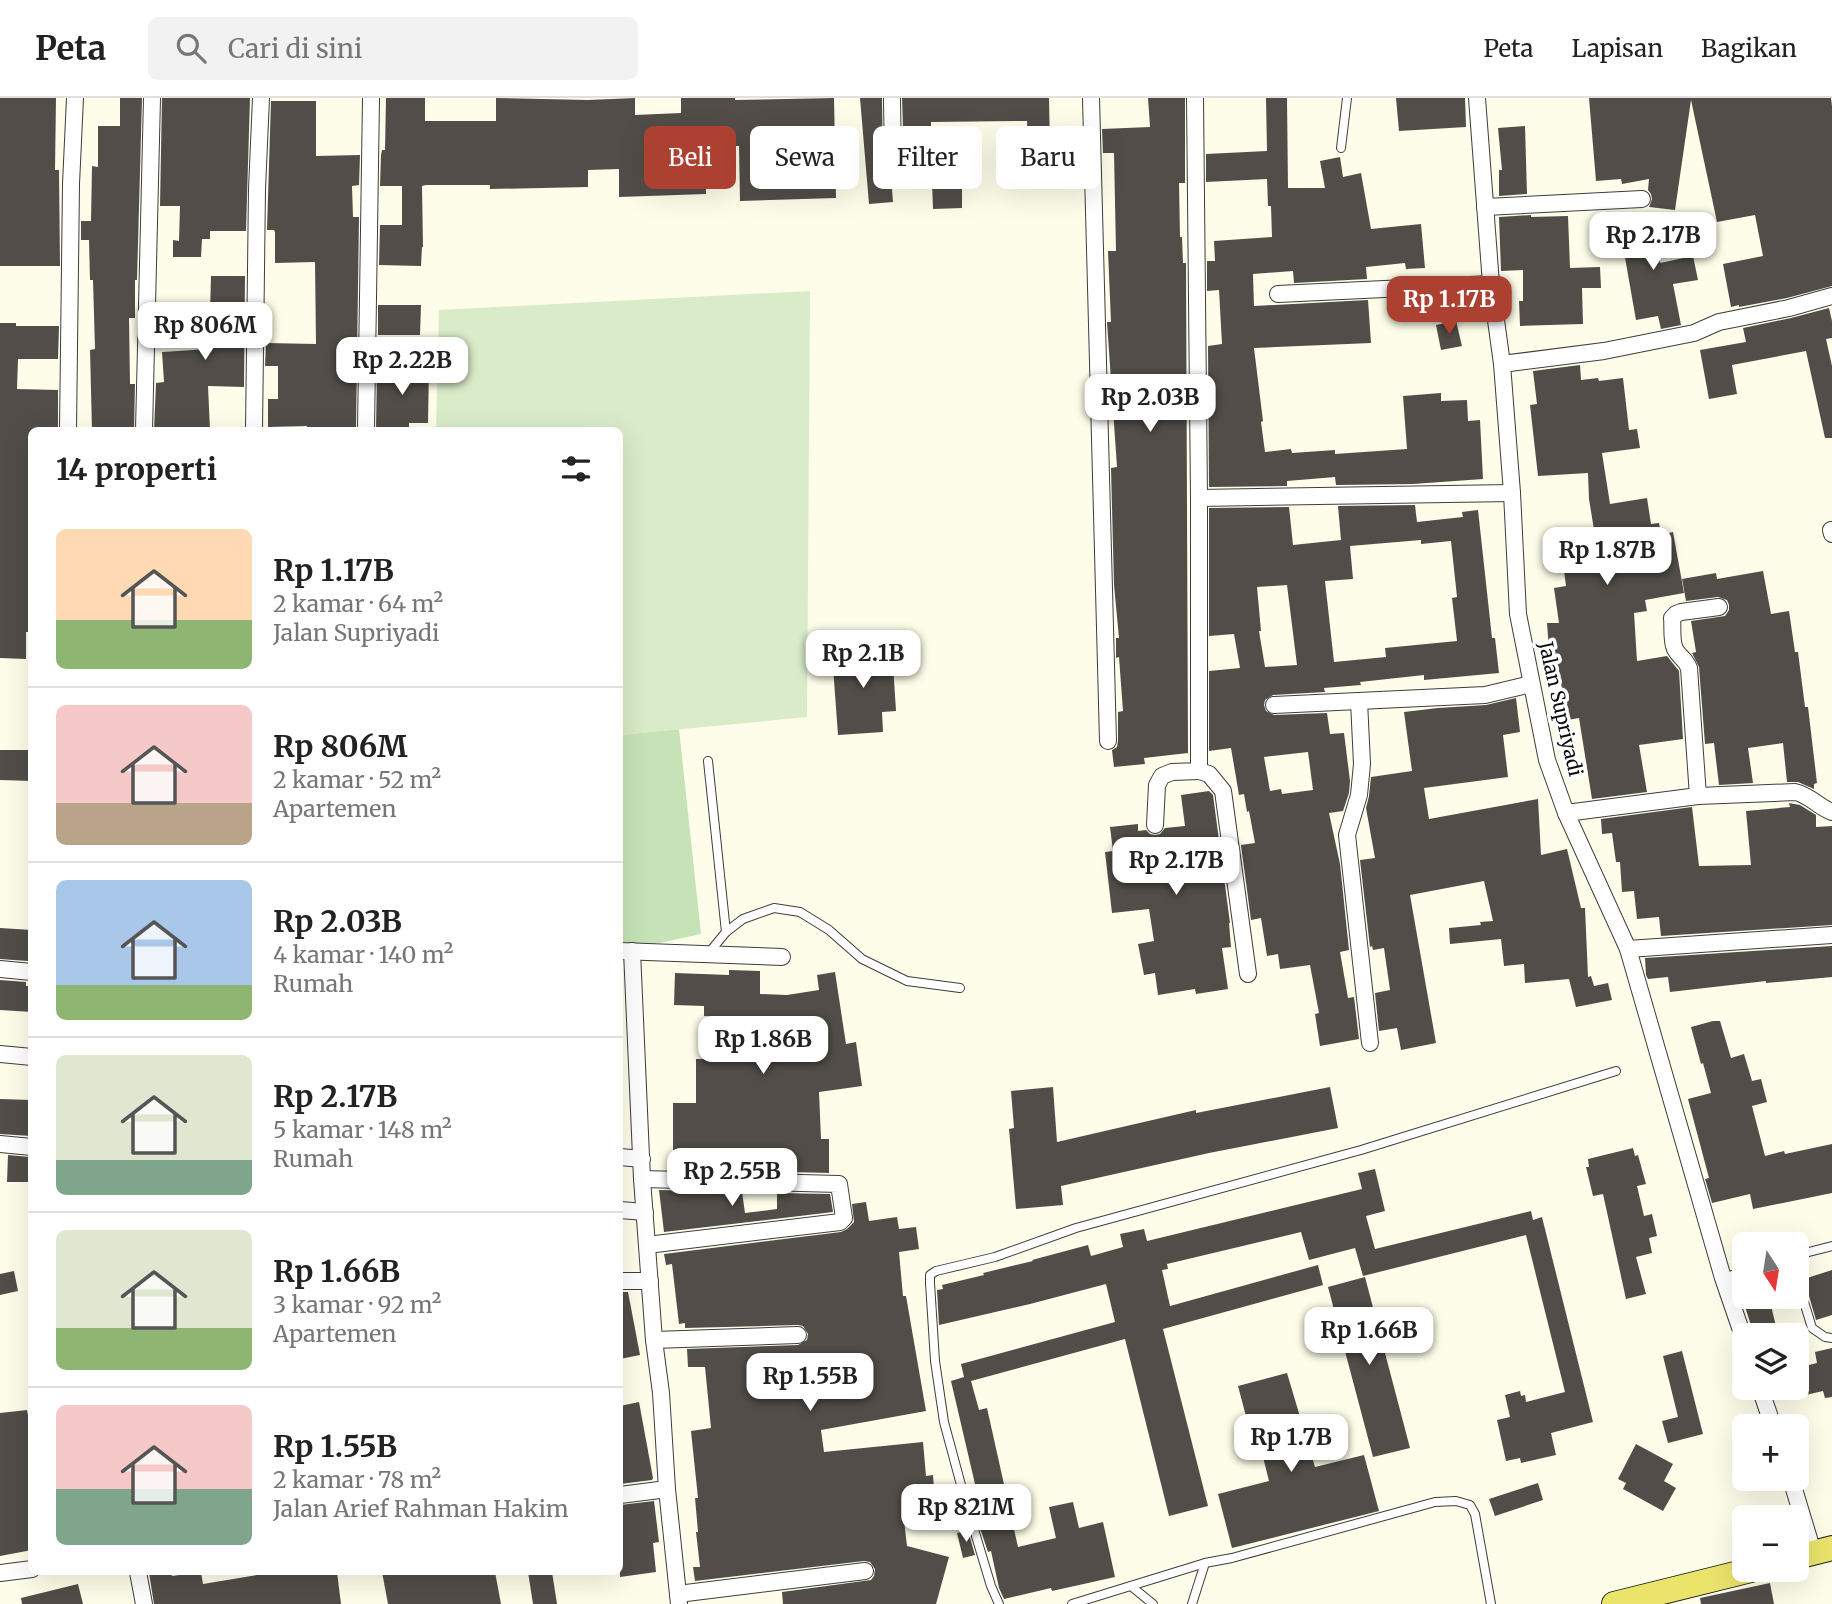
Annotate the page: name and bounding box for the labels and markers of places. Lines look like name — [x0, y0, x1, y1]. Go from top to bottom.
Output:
pin: Rp 2.17B — [1581, 212, 1725, 272]
pin: Rp 1.17B — [1377, 276, 1521, 336]
pin: Rp 806M — [140, 302, 270, 362]
pin: Rp 2.22B — [330, 338, 474, 397]
pin: Rp 2.03B — [1078, 374, 1222, 434]
pin: Rp 1.87B — [1535, 528, 1679, 587]
pin: Rp 2.1B — [798, 630, 928, 690]
pin: Rp 2.17B — [1104, 838, 1248, 897]
pin: Rp 1.86B — [691, 1016, 835, 1076]
pin: Rp 2.55B — [660, 1148, 804, 1208]
pin: Rp 1.66B — [1297, 1308, 1441, 1367]
pin: Rp 1.55B — [738, 1354, 882, 1413]
pin: Rp 1.7B — [1226, 1414, 1356, 1474]
pin: Rp 821M — [901, 1484, 1031, 1544]

